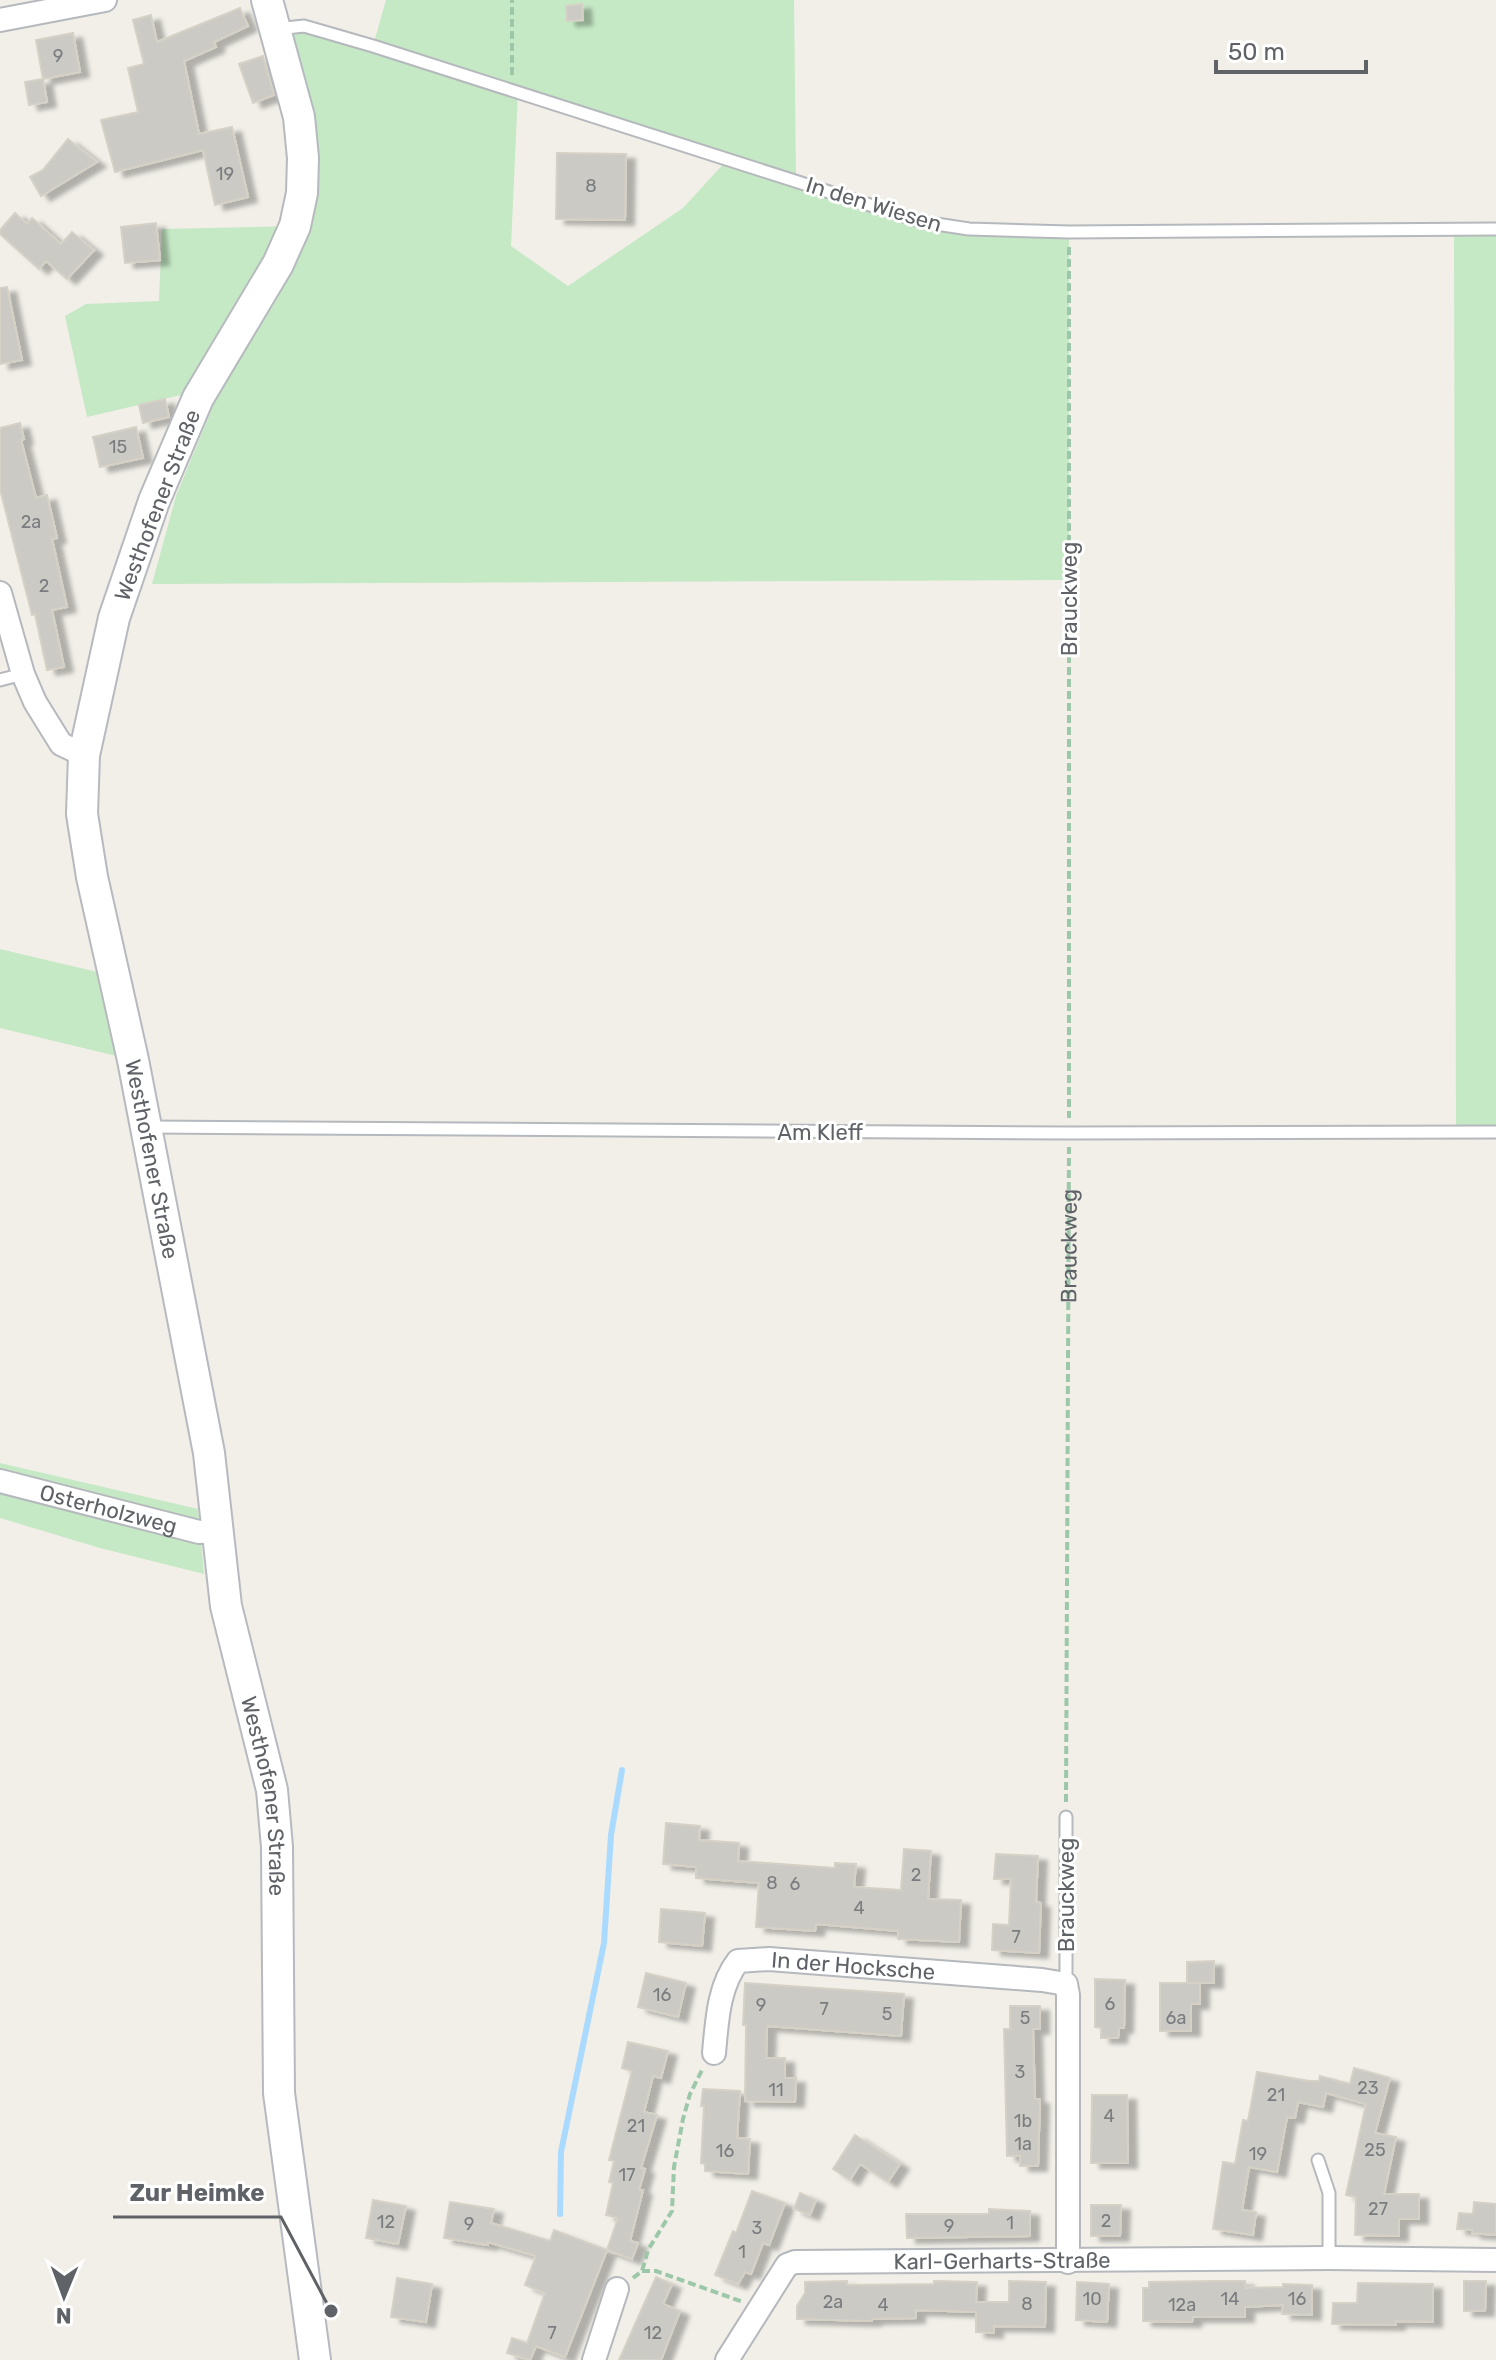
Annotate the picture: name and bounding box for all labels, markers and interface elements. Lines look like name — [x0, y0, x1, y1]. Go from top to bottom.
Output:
scale bar — [1216, 24, 1366, 74]
text: 50 m — [1228, 38, 1285, 66]
house number: 9 — [53, 45, 63, 67]
house number: 19 — [216, 163, 234, 185]
street label: In den Wiesen — [803, 171, 945, 238]
house number: 8 — [585, 175, 597, 197]
street label: Westhofener Straße — [109, 406, 206, 605]
house number: 15 — [109, 436, 127, 458]
house number: 2a — [21, 511, 41, 533]
street label: Brauckweg — [1056, 542, 1083, 656]
house number: 2 — [39, 575, 49, 597]
street label: Westhofener Straße — [119, 1057, 184, 1261]
street label: Am Kleff — [777, 1119, 864, 1146]
street label: Brauckweg — [1055, 1189, 1083, 1303]
street label: Osterholzweg — [37, 1479, 180, 1540]
street label: Westhofener Straße — [235, 1693, 290, 1896]
street label: Brauckweg — [1053, 1838, 1080, 1952]
house number: 2 — [911, 1864, 921, 1886]
house number: 8 — [766, 1872, 778, 1894]
house number: 6 — [790, 1873, 801, 1895]
house number: 4 — [853, 1897, 865, 1919]
house number: 7 — [1011, 1926, 1021, 1948]
street label: In der Hocksche — [770, 1946, 936, 1986]
house number: 16 — [653, 1984, 671, 2006]
house number: 6 — [1105, 1993, 1116, 2015]
house number: 9 — [756, 1994, 766, 2016]
house number: 7 — [819, 1998, 829, 2020]
house number: 5 — [882, 2003, 892, 2025]
house number: 5 — [1020, 2007, 1030, 2029]
house number: 6a — [1166, 2007, 1186, 2029]
house number: 3 — [1015, 2061, 1025, 2083]
house number: 23 — [1357, 2077, 1379, 2099]
house number: 11 — [768, 2079, 784, 2101]
house number: 21 — [1267, 2084, 1285, 2106]
house number: 4 — [1103, 2105, 1115, 2127]
house number: 1b — [1014, 2110, 1032, 2132]
house number: 21 — [627, 2115, 645, 2137]
house number: 1a — [1014, 2133, 1032, 2155]
house number: 25 — [1364, 2139, 1386, 2161]
house number: 16 — [716, 2140, 734, 2162]
house number: 19 — [1249, 2143, 1267, 2165]
house number: 17 — [619, 2164, 635, 2186]
callout: Zur Heimke — [113, 2169, 281, 2217]
text: Zur Heimke — [129, 2179, 265, 2207]
house number: 27 — [1368, 2198, 1388, 2220]
house number: 2 — [1101, 2210, 1111, 2232]
house number: 12 — [377, 2211, 395, 2233]
house number: 1 — [1006, 2212, 1014, 2234]
house number: 9 — [464, 2213, 474, 2235]
house number: 9 — [944, 2215, 954, 2237]
house number: 3 — [752, 2217, 762, 2239]
house number: 1 — [738, 2241, 746, 2263]
street label: Karl-Gerharts-Straße — [893, 2247, 1111, 2275]
north arrow — [24, 2256, 104, 2336]
house number: 10 — [1082, 2288, 1102, 2310]
house number: 14 — [1221, 2288, 1239, 2310]
house number: 16 — [1288, 2288, 1306, 2310]
house number: 2a — [823, 2291, 843, 2313]
house number: 8 — [1021, 2293, 1033, 2315]
house number: 4 — [877, 2294, 889, 2316]
house number: 12a — [1168, 2294, 1196, 2316]
text: N — [56, 2302, 72, 2329]
house number: 7 — [547, 2322, 557, 2344]
house number: 12 — [644, 2322, 662, 2344]

